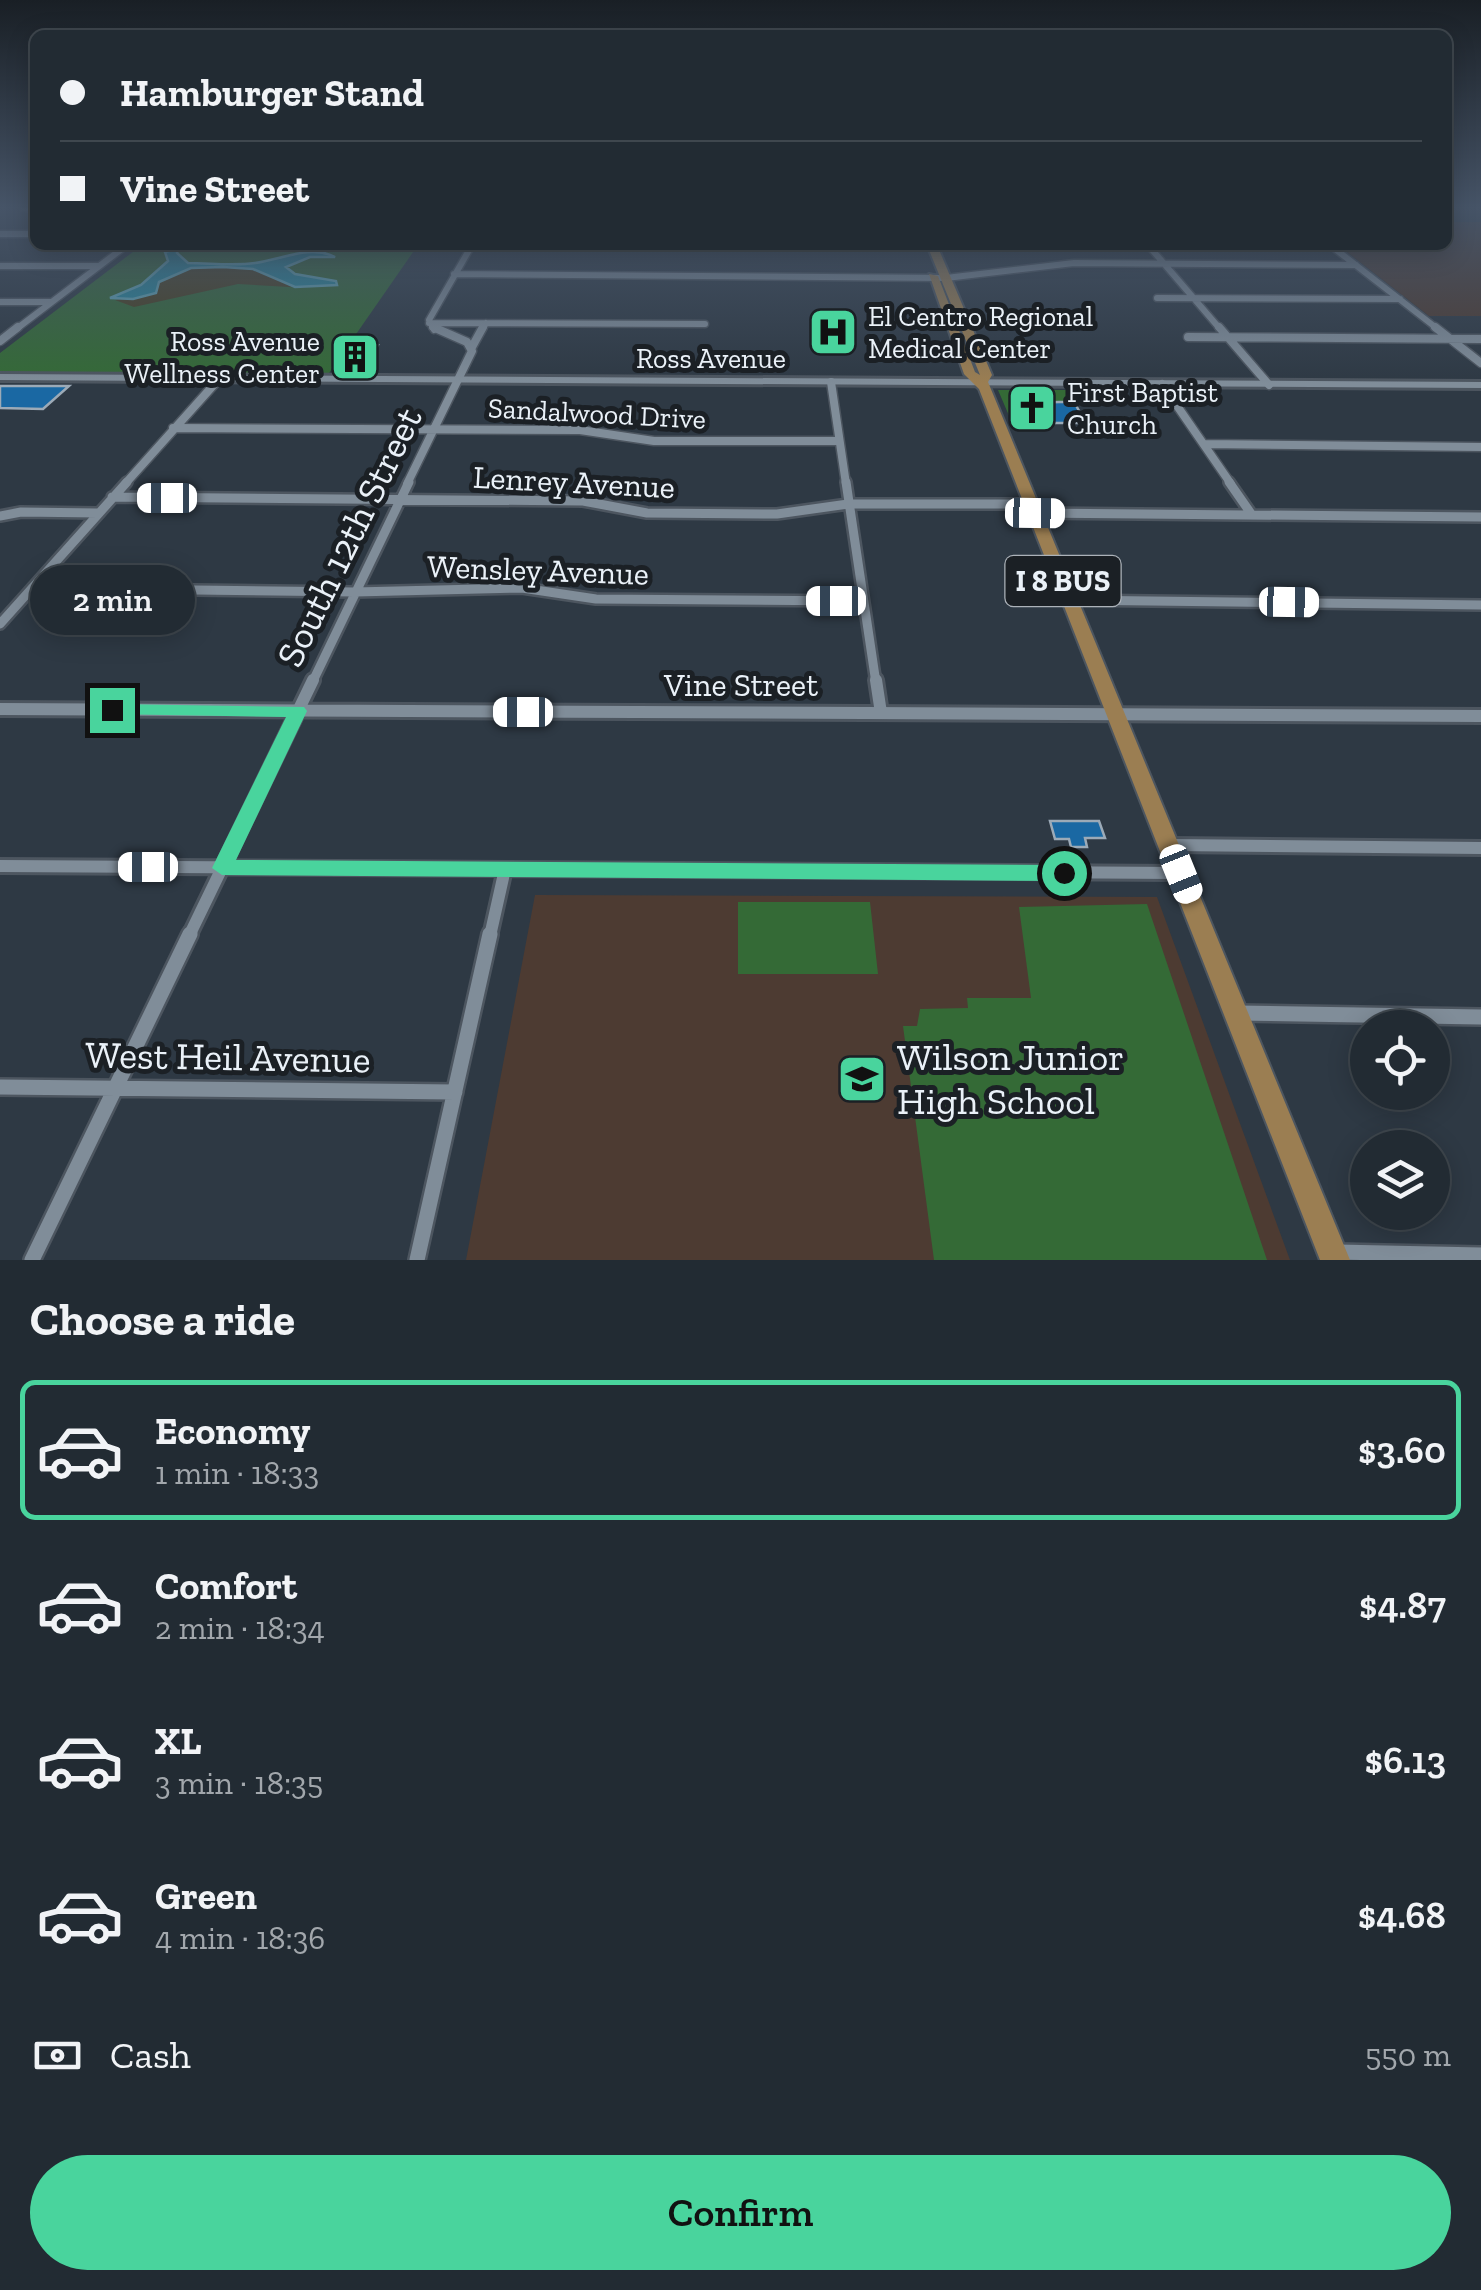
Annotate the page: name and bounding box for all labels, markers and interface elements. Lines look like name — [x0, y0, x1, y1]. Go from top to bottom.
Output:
text: Hamburger Stand — [120, 70, 424, 116]
text: Vine Street — [120, 166, 309, 212]
place label: El Centro Regional Medical Center — [868, 300, 1093, 365]
hospital icon: El Centro Regional Medical Center — [807, 306, 859, 358]
place label: Ross Avenue Wellness Center — [124, 325, 320, 390]
building icon: Ross Avenue Wellness Center — [329, 331, 381, 383]
street label: Ross Avenue — [636, 342, 786, 375]
place label: First Baptist Church — [1067, 376, 1219, 441]
church icon: First Baptist Church — [1006, 382, 1058, 434]
street label: Sandalwood Drive — [487, 391, 707, 436]
street label: South 12th Street — [266, 400, 432, 674]
street label: Lenrey Avenue — [472, 458, 676, 506]
car — [137, 483, 197, 513]
car — [1005, 497, 1065, 529]
street label: Wensley Avenue — [426, 547, 650, 593]
road number: I 8 BUS — [1006, 556, 1120, 606]
callout: 2 min — [29, 565, 194, 635]
text: 2 min — [73, 581, 152, 619]
car — [806, 586, 866, 616]
car — [1259, 586, 1319, 618]
street label: Vine Street — [663, 666, 818, 704]
route end — [90, 688, 135, 733]
car — [493, 697, 553, 727]
car — [1156, 841, 1206, 907]
route start — [1042, 851, 1087, 896]
car — [118, 852, 178, 882]
map controls — [1350, 1010, 1450, 1230]
button: locate — [1350, 1010, 1450, 1110]
street label: West Heil Avenue — [85, 1032, 371, 1082]
place label: Wilson Junior High School — [897, 1034, 1124, 1124]
school or university icon: Wilson Junior High School — [836, 1053, 888, 1105]
button: layers — [1350, 1130, 1450, 1230]
text: Choose a ride — [30, 1293, 295, 1347]
icon: car — [35, 1405, 125, 1495]
text: Economy — [155, 1408, 310, 1454]
text: $3.60 — [1358, 1427, 1446, 1473]
text: 1 min · 18:33 — [155, 1454, 319, 1492]
icon: car — [35, 1560, 125, 1650]
text: Comfort — [155, 1563, 297, 1609]
text: $4.87 — [1359, 1582, 1446, 1628]
text: 2 min · 18:34 — [155, 1609, 325, 1647]
icon: car — [35, 1715, 125, 1805]
text: XL — [155, 1718, 202, 1764]
text: $6.13 — [1365, 1737, 1446, 1783]
text: 3 min · 18:35 — [155, 1764, 323, 1802]
icon: car — [35, 1870, 125, 1960]
text: Green — [155, 1873, 257, 1919]
text: $4.68 — [1358, 1892, 1446, 1938]
text: 4 min · 18:36 — [155, 1919, 325, 1957]
icon: cash — [30, 2028, 85, 2083]
text: Cash — [110, 2032, 191, 2078]
text: 550 m — [1365, 2036, 1451, 2074]
button: Confirm — [30, 2155, 1451, 2270]

